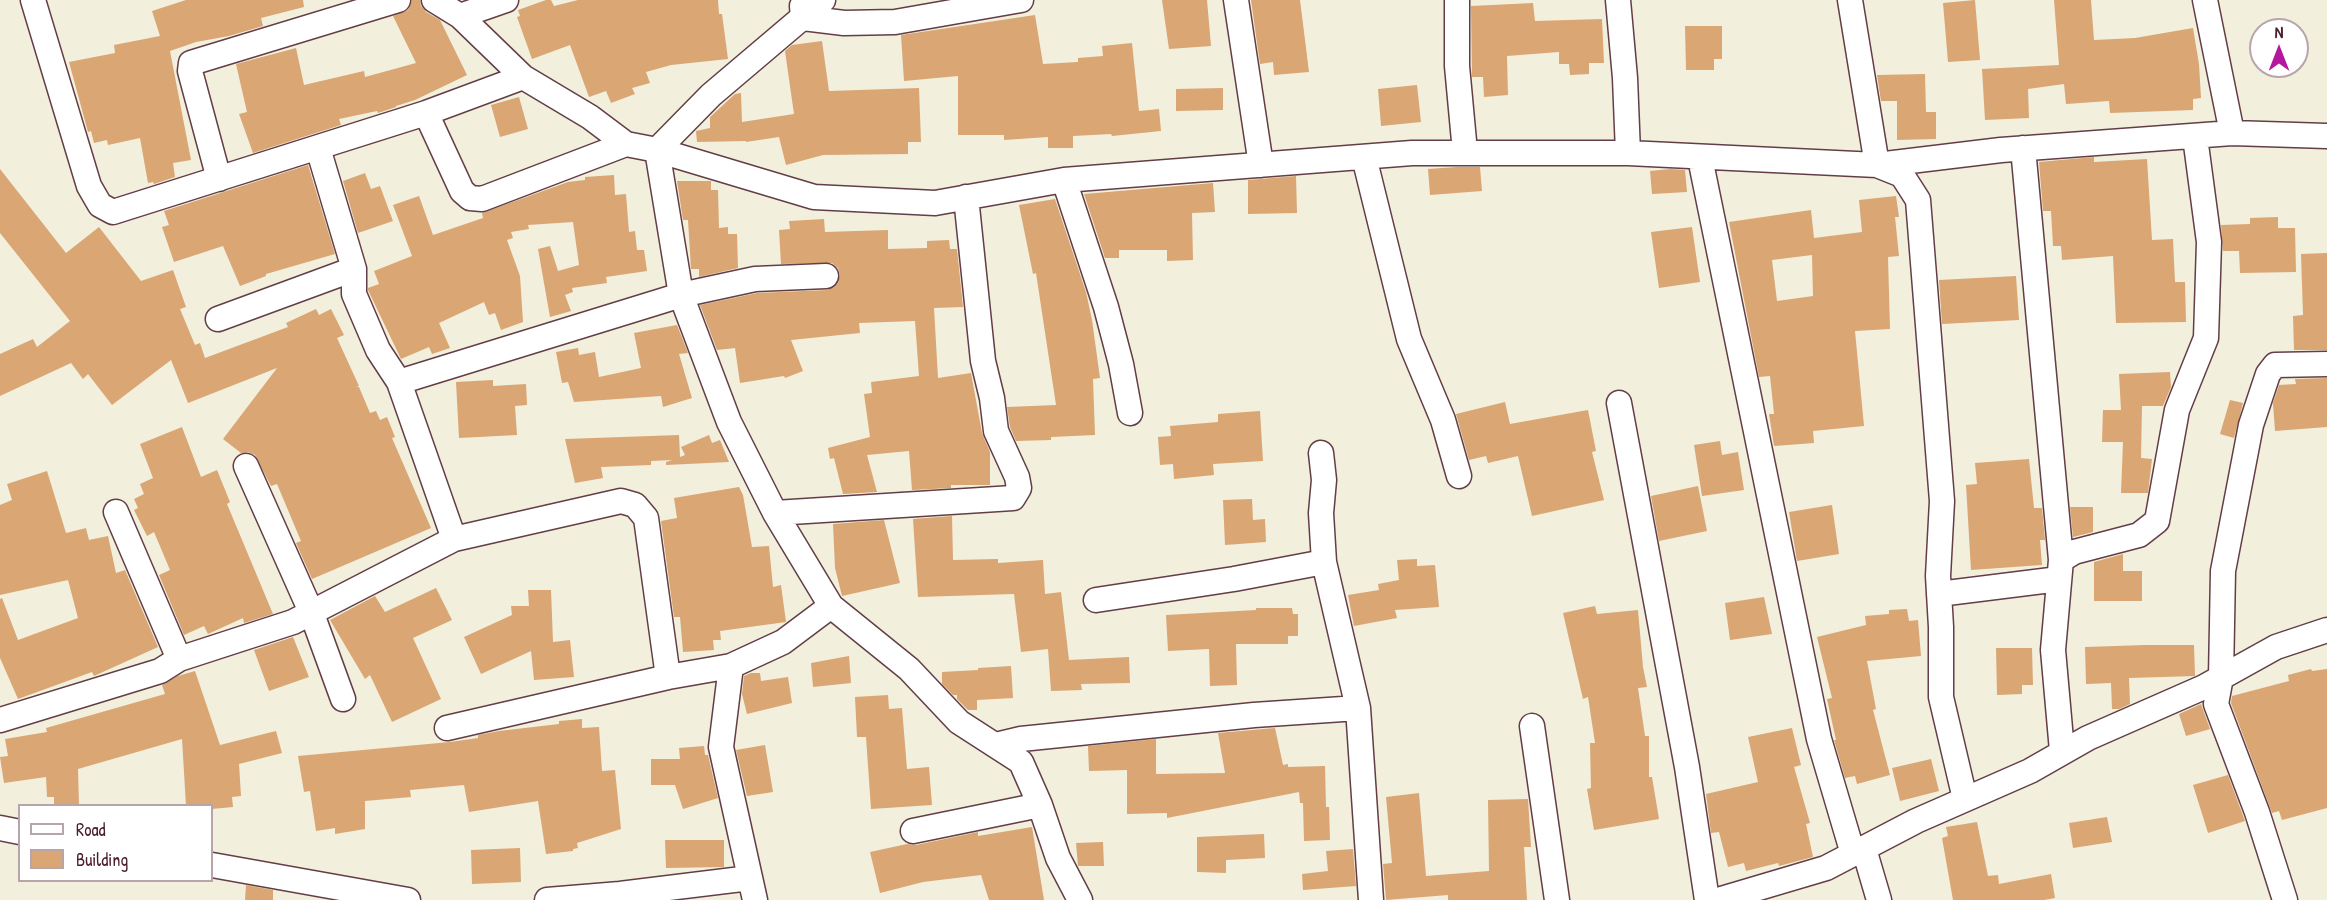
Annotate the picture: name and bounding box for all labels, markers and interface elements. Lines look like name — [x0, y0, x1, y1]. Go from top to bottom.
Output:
north arrow — [2249, 18, 2309, 78]
text: N — [2275, 21, 2283, 43]
legend — [18, 804, 213, 882]
text: Road — [76, 817, 106, 842]
text: Building — [76, 847, 128, 872]

